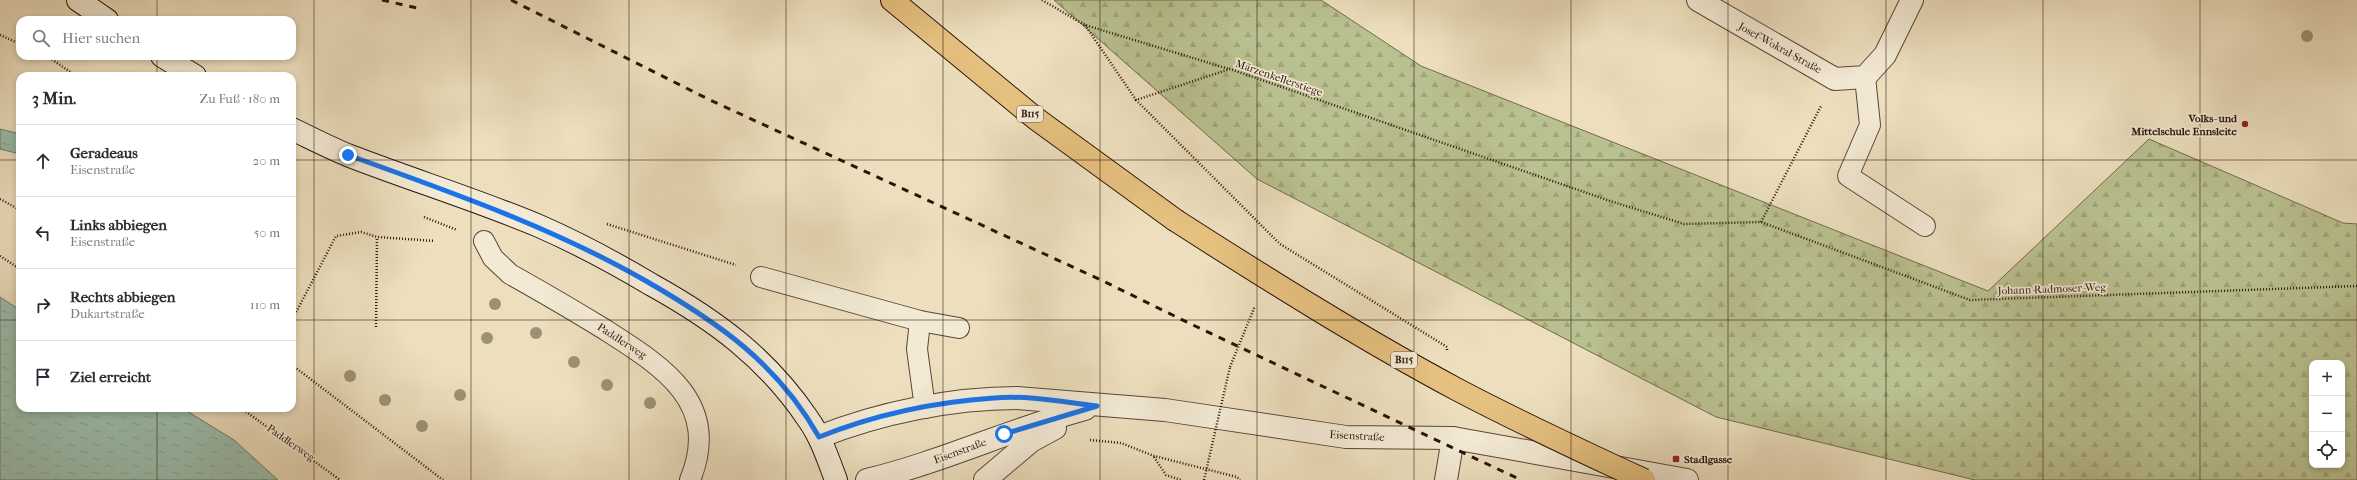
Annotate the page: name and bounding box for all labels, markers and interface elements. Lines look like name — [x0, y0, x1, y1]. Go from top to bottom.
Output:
search box — [16, 16, 296, 60]
street label: Josef-Wokral-Straße — [1735, 19, 1824, 77]
icon: search — [30, 27, 52, 49]
text: Hier suchen — [62, 29, 140, 47]
street label: Märzenkellerstiege — [1234, 57, 1325, 99]
text: 3 Min. — [32, 88, 76, 108]
text: Zu Fuß · 180 m — [200, 91, 280, 106]
road number: B115 — [1017, 106, 1043, 122]
place label: Volks- und Mittelschule Ennsleite — [2130, 112, 2238, 138]
marker: Volks- und Mittelschule Ennsleite — [2240, 119, 2250, 129]
text: Geradeaus — [70, 144, 138, 162]
route end — [339, 146, 357, 164]
icon: ahead — [32, 150, 54, 172]
text: 20 m — [253, 153, 280, 168]
text: Eisenstraße — [70, 162, 135, 177]
text: Links abbiegen — [70, 216, 167, 234]
icon: left — [32, 222, 54, 244]
text: 50 m — [254, 225, 280, 240]
text: Eisenstraße — [70, 234, 135, 249]
street label: Johann-Radmoser-Weg — [1996, 281, 2107, 297]
text: Rechts abbiegen — [70, 288, 175, 306]
icon: right — [32, 294, 54, 316]
text: 110 m — [250, 297, 280, 312]
text: Dukartstraße — [70, 306, 145, 321]
street label: Paddlerweg — [595, 320, 649, 362]
road number: B115 — [1391, 352, 1417, 368]
map controls — [2309, 360, 2345, 468]
button: + — [2309, 360, 2345, 396]
icon: arrive — [32, 366, 54, 388]
text: Ziel erreicht — [70, 368, 151, 386]
button: − — [2309, 396, 2345, 432]
street label: Paddlerweg — [264, 422, 318, 464]
route start — [995, 425, 1013, 443]
street label: Eisenstraße — [1329, 428, 1385, 444]
button: locate — [2309, 432, 2345, 468]
street label: Eisenstraße — [932, 435, 989, 467]
place label: Stadlgasse — [1684, 453, 1733, 466]
marker: Stadlgasse — [1671, 454, 1681, 464]

